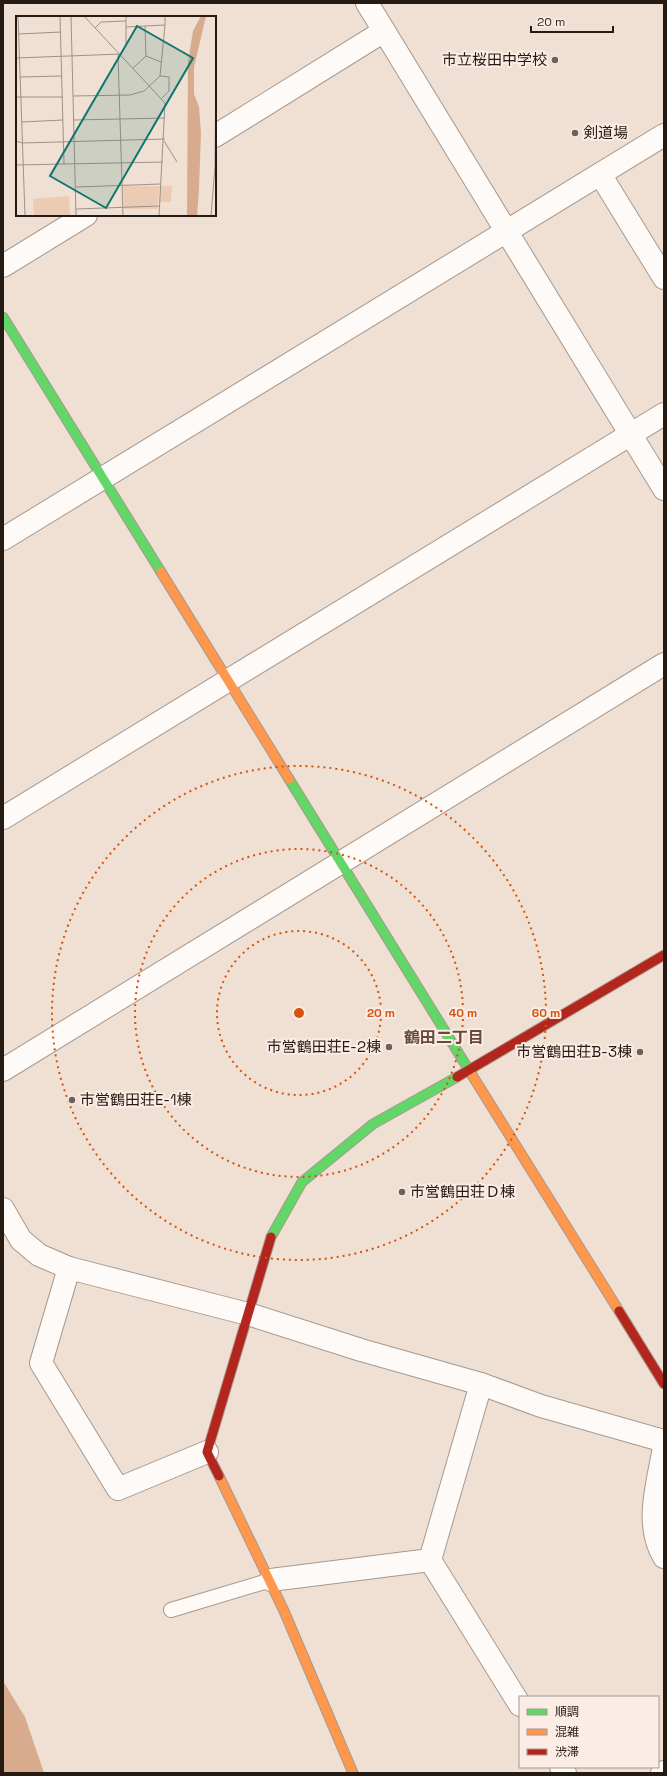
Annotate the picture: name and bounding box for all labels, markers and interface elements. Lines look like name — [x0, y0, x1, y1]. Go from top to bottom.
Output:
scale bar — [531, 8, 613, 34]
text: 20 m — [537, 14, 565, 30]
inset map — [16, 16, 216, 216]
place label: 市立桜田中学校 — [442, 50, 547, 69]
marker: 市立桜田中学校 — [550, 55, 560, 65]
place label: 剣道場 — [583, 123, 628, 142]
marker: 剣道場 — [570, 128, 580, 138]
text: 20 m — [367, 1005, 395, 1021]
text: 40 m — [449, 1005, 477, 1021]
text: 60 m — [532, 1005, 560, 1021]
centre of rings — [292, 1006, 306, 1020]
district label: 鶴田二丁目 — [404, 1027, 484, 1048]
place label: 市営鶴田荘E-2棟 — [267, 1037, 381, 1056]
marker: 市営鶴田荘E-2棟 — [384, 1042, 394, 1052]
place label: 市営鶴田荘B-3棟 — [516, 1042, 632, 1061]
marker: 市営鶴田荘B-3棟 — [635, 1047, 645, 1057]
place label: 市営鶴田荘E-1棟 — [80, 1090, 191, 1109]
marker: 市営鶴田荘E-1棟 — [67, 1095, 77, 1105]
place label: 市営鶴田荘Ｄ棟 — [410, 1182, 515, 1201]
marker: 市営鶴田荘Ｄ棟 — [397, 1187, 407, 1197]
legend — [519, 1696, 659, 1768]
text: 順調 — [555, 1704, 579, 1720]
text: 混雑 — [555, 1724, 579, 1740]
text: 渋滞 — [555, 1744, 579, 1760]

